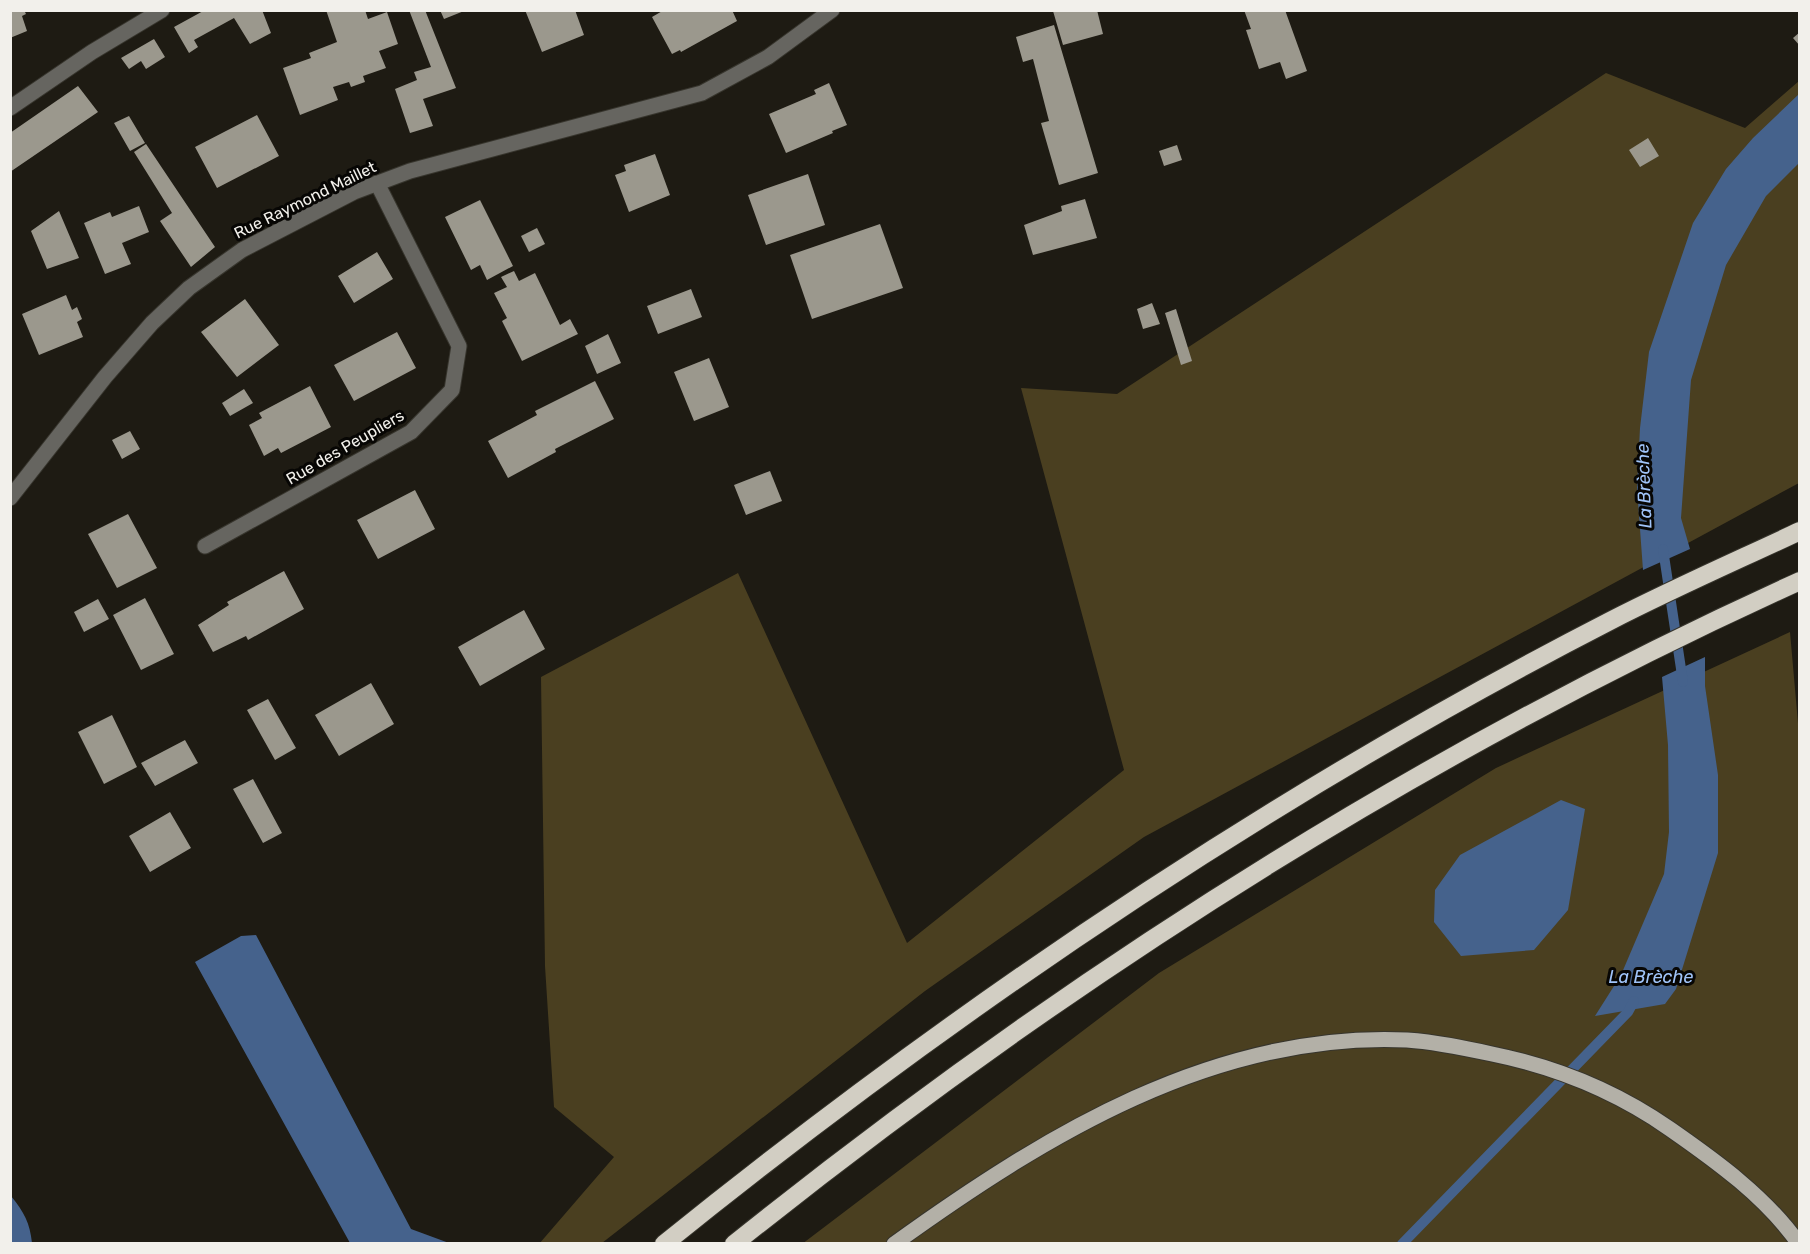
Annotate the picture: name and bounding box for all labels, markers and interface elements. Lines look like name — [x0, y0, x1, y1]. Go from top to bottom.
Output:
street label: Rue Raymond Maillet — [231, 157, 379, 243]
street label: Rue des Peupliers — [283, 406, 407, 488]
water label: La Brèche — [1632, 443, 1656, 529]
water label: La Brèche — [1609, 966, 1693, 988]

